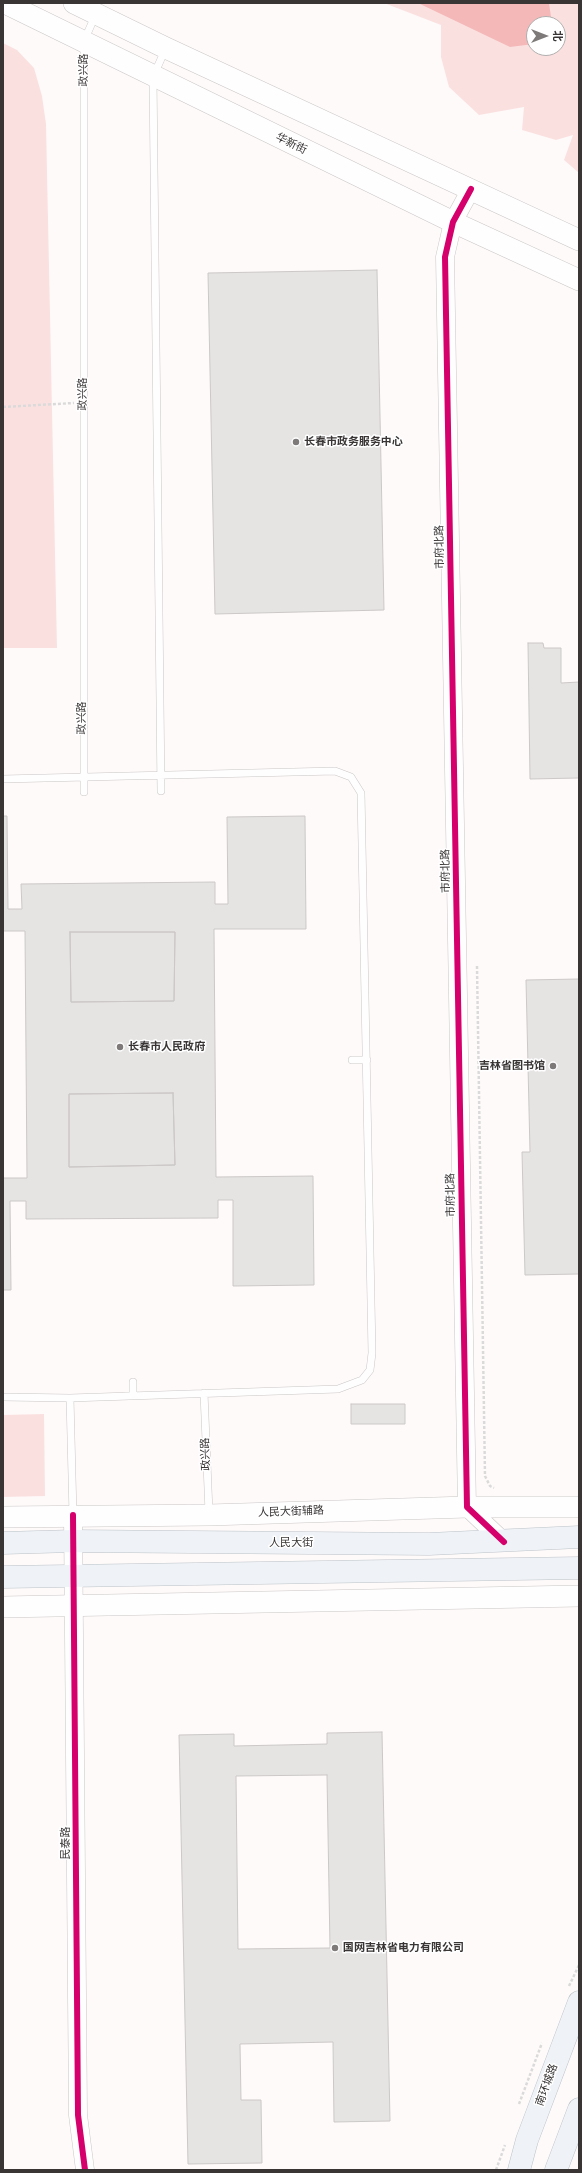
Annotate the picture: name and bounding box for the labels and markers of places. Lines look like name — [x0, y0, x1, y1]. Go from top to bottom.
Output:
place label: 长春市政务服务中心 — [304, 435, 403, 449]
marker: 长春市政务服务中心 — [291, 437, 301, 447]
place label: 长春市人民政府 — [128, 1040, 205, 1054]
marker: 长春市人民政府 — [115, 1042, 125, 1052]
place label: 吉林省图书馆 — [479, 1059, 545, 1073]
marker: 吉林省图书馆 — [548, 1061, 558, 1071]
place label: 国网吉林省电力有限公司 — [343, 1941, 464, 1955]
marker: 国网吉林省电力有限公司 — [330, 1943, 340, 1953]

